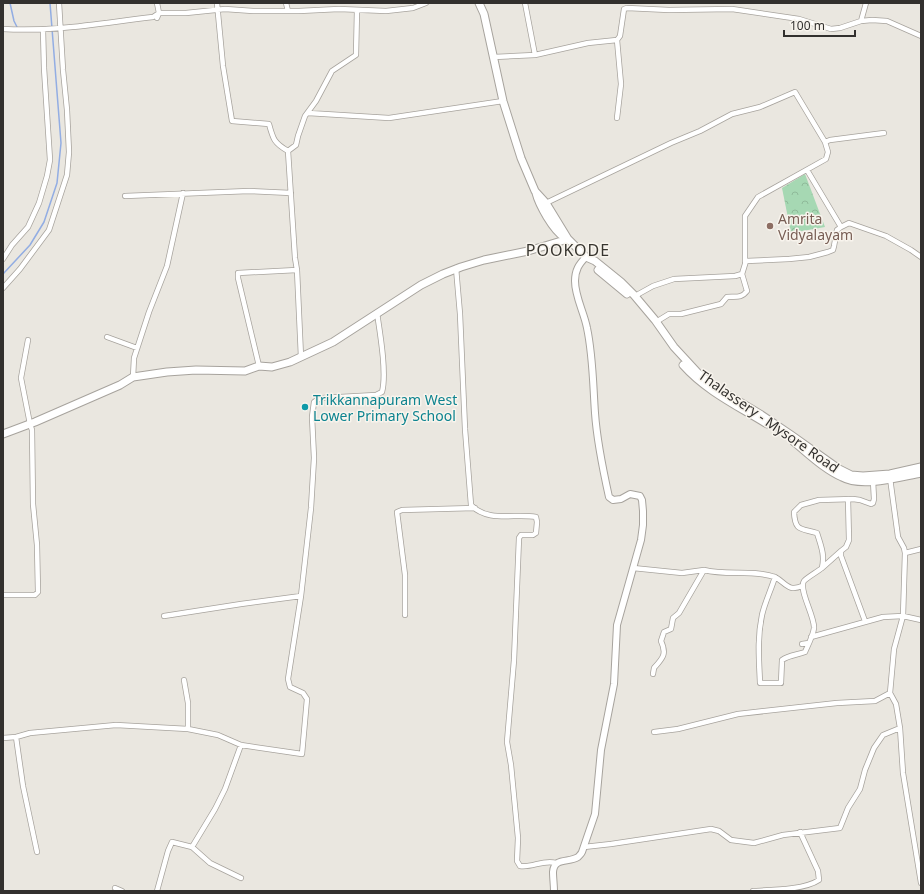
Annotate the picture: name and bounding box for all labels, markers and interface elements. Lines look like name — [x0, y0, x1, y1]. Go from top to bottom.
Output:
scale bar — [784, 12, 855, 38]
text: 100 m — [790, 17, 825, 34]
place label: Amrita Vidyalayam — [778, 209, 853, 244]
marker: Amrita Vidyalayam — [765, 221, 775, 231]
district label: POOKODE — [526, 239, 610, 261]
street label: Thalassery - Mysore Road — [695, 365, 843, 477]
place label: Trikkannapuram West Lower Primary School — [313, 390, 457, 425]
marker: Trikkannapuram West Lower Primary School — [300, 402, 310, 412]

